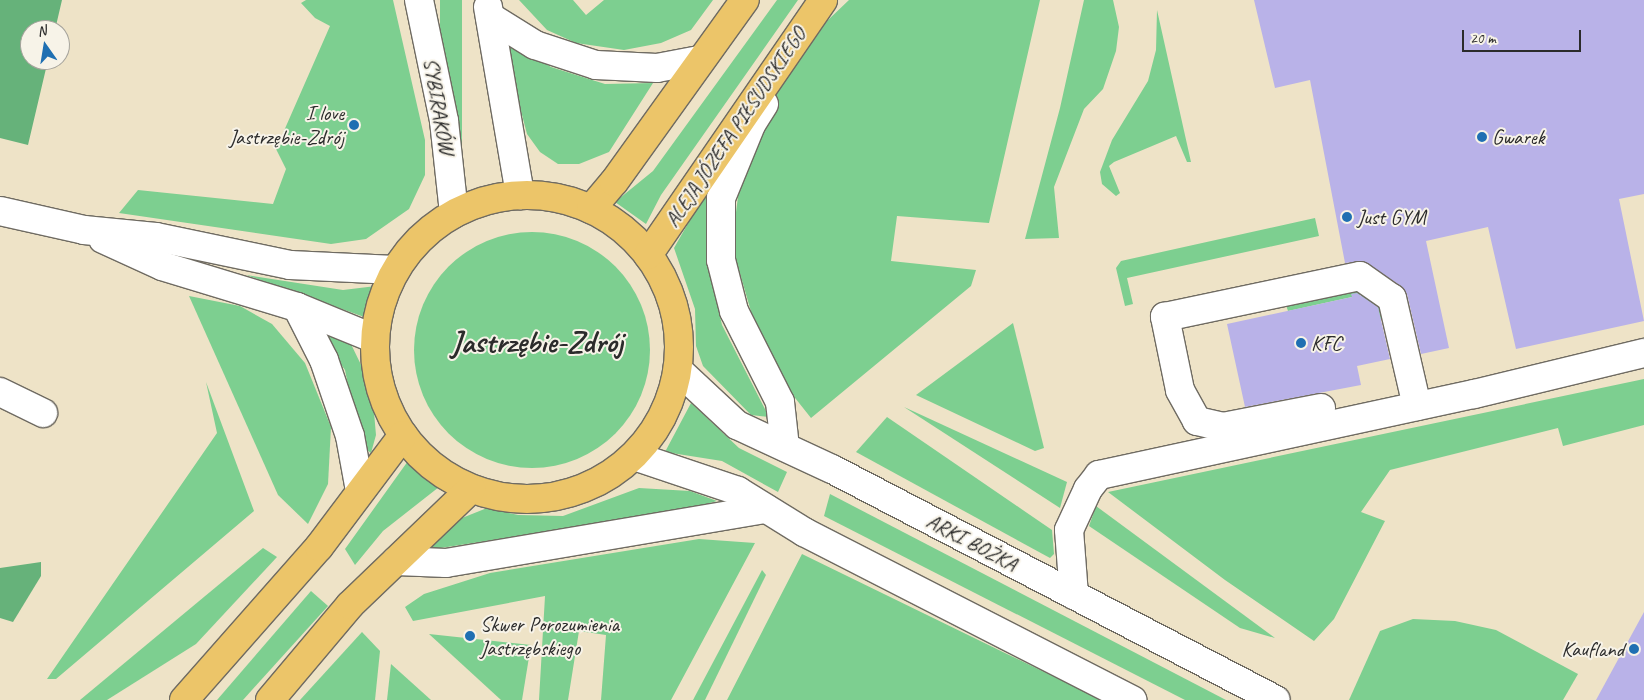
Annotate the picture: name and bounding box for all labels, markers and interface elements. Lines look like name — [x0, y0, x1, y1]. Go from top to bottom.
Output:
north arrow — [20, 20, 70, 70]
scale bar — [1464, 20, 1583, 52]
text: N — [36, 22, 48, 40]
street label: ALEJA JÓZEFA PIŁSUDSKIEGO — [659, 23, 811, 231]
text: 20 m — [1470, 29, 1496, 48]
street label: SYBIRAKÓW — [418, 56, 460, 156]
place label: I love Jastrzębie-Zdrój — [229, 100, 344, 150]
marker: I love Jastrzębie-Zdrój — [348, 119, 360, 131]
place label: Gwarek — [1492, 124, 1544, 150]
marker: Gwarek — [1476, 131, 1488, 143]
place label: Just GYM — [1357, 204, 1425, 230]
marker: Just GYM — [1341, 211, 1353, 223]
district label: Jastrzębie-Zdrój — [451, 323, 623, 361]
place label: KFC — [1311, 330, 1342, 356]
marker: KFC — [1295, 337, 1307, 349]
street label: ARKI BOŻKA — [922, 508, 1022, 576]
place label: Skwer Porozumienia Jastrzębskiego — [480, 611, 619, 661]
marker: Skwer Porozumienia Jastrzębskiego — [464, 630, 476, 642]
place label: Kaufland — [1561, 636, 1624, 662]
marker: Kaufland — [1628, 643, 1640, 655]

